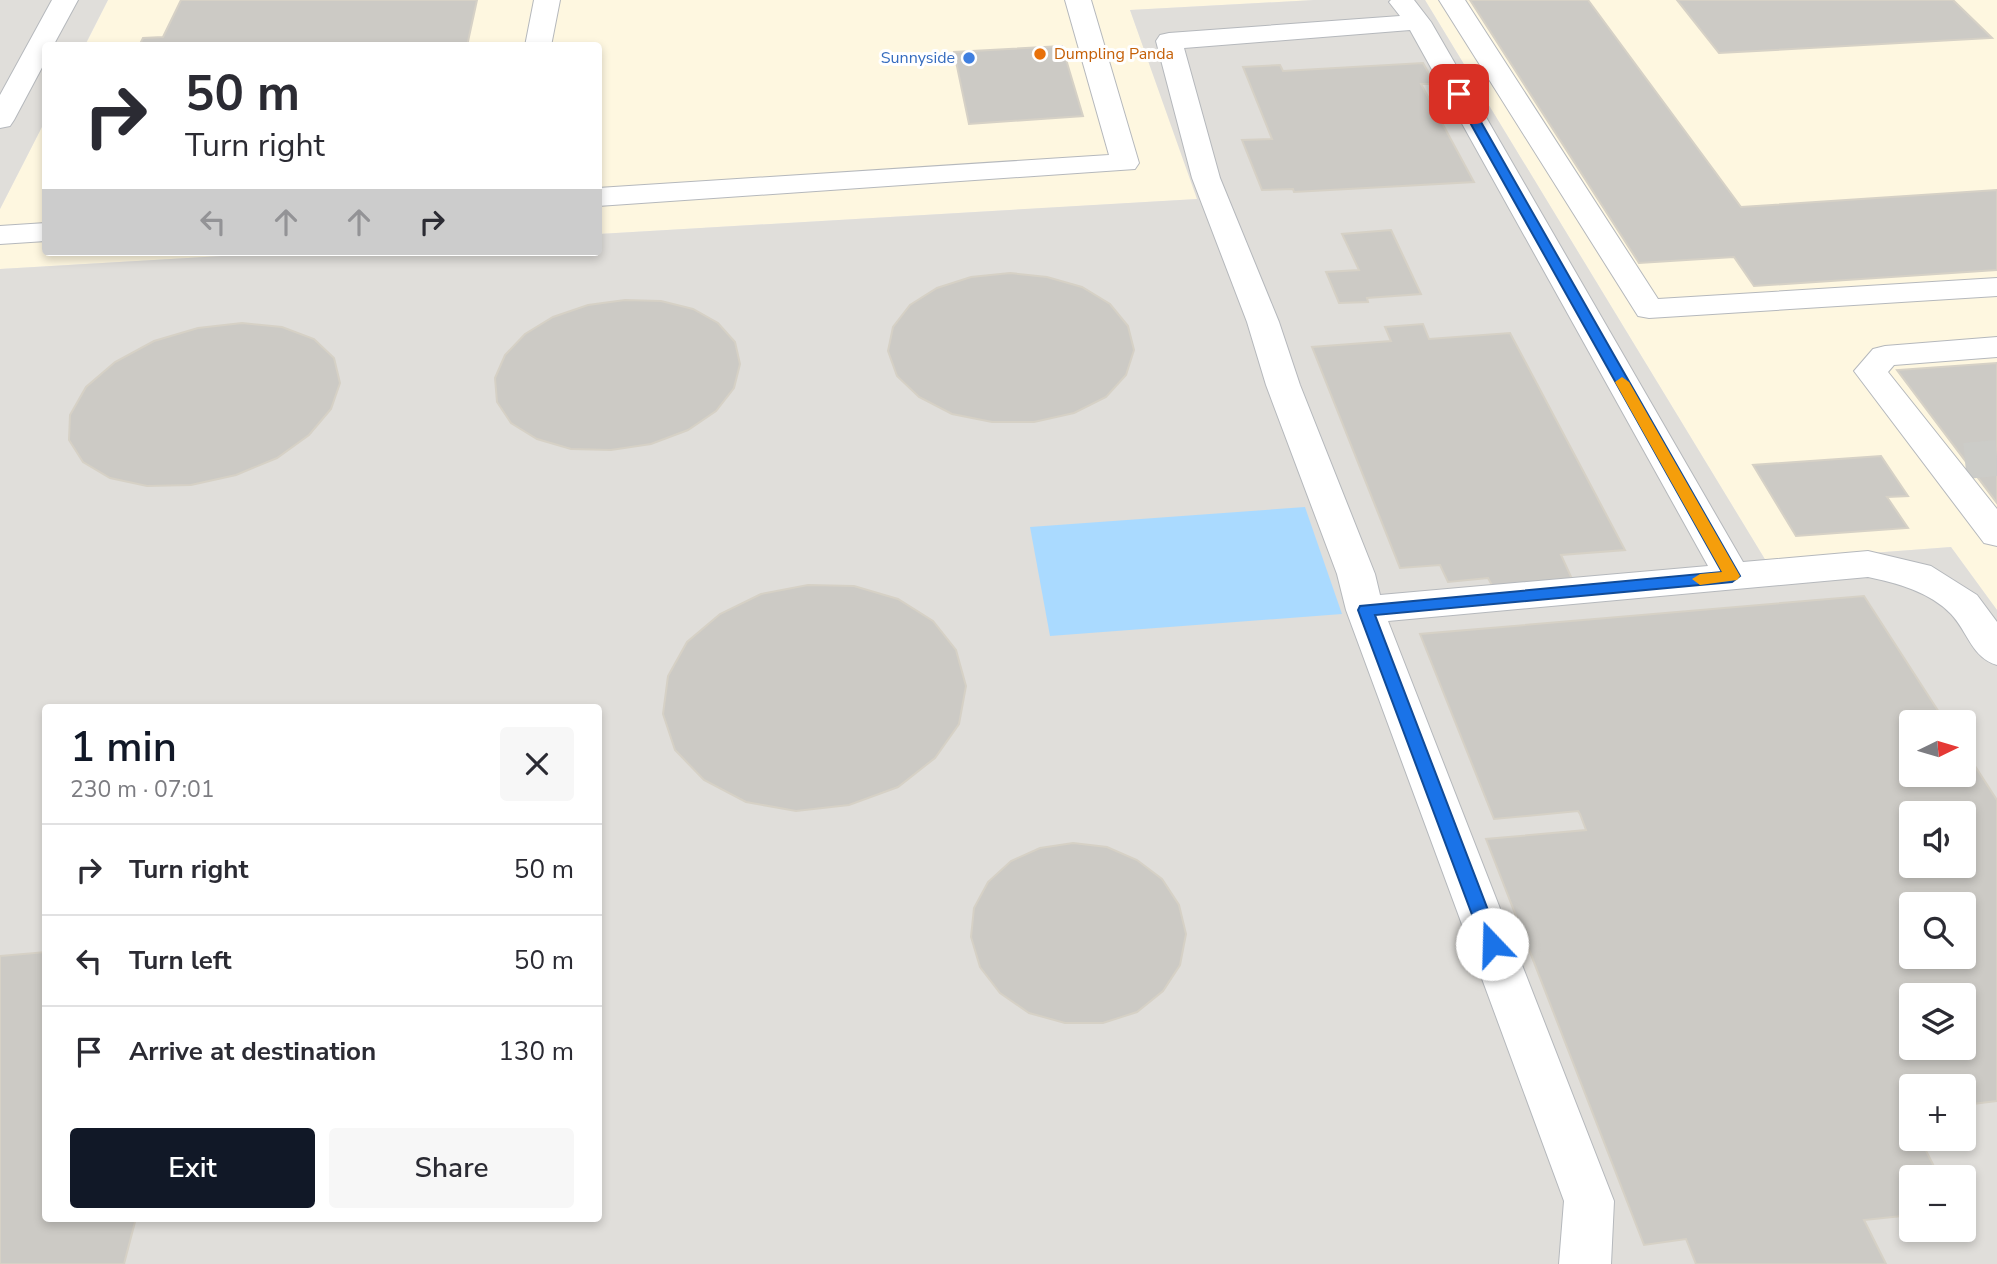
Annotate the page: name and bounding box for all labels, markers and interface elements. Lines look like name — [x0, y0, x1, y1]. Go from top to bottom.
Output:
place label: Dumpling Panda — [1054, 43, 1174, 65]
marker: Dumpling Panda — [1032, 46, 1048, 62]
place label: Sunnyside — [881, 47, 955, 69]
marker: Sunnyside — [961, 50, 977, 66]
text: 50 m — [185, 60, 300, 127]
pin — [1429, 64, 1489, 124]
icon: right — [70, 70, 161, 161]
icon: arrive — [1440, 75, 1478, 113]
text: Turn right — [185, 124, 325, 167]
icon: left — [194, 203, 232, 241]
icon: ahead — [267, 203, 305, 241]
icon: ahead — [340, 203, 378, 241]
icon: right — [413, 203, 451, 241]
north arrow — [1899, 710, 1976, 788]
map controls — [1899, 710, 1976, 1242]
text: 1 min — [70, 719, 177, 776]
button: close — [500, 727, 574, 801]
text: 230 m · 07:01 — [70, 774, 215, 805]
button: sound — [1899, 801, 1976, 878]
icon: right — [70, 851, 108, 889]
text: Turn right — [129, 852, 248, 887]
text: 50 m — [514, 852, 574, 887]
button: search — [1899, 892, 1976, 969]
position arrow — [1455, 907, 1529, 981]
icon: left — [70, 942, 108, 980]
text: Turn left — [129, 943, 232, 978]
text: 50 m — [514, 943, 574, 978]
button: layers — [1899, 983, 1976, 1060]
icon: arrive — [70, 1033, 108, 1071]
text: Arrive at destination — [129, 1034, 376, 1069]
text: 130 m — [498, 1034, 574, 1069]
button: + — [1899, 1074, 1976, 1151]
button: Exit — [70, 1128, 315, 1208]
button: Share — [329, 1128, 574, 1208]
button: − — [1899, 1165, 1976, 1242]

